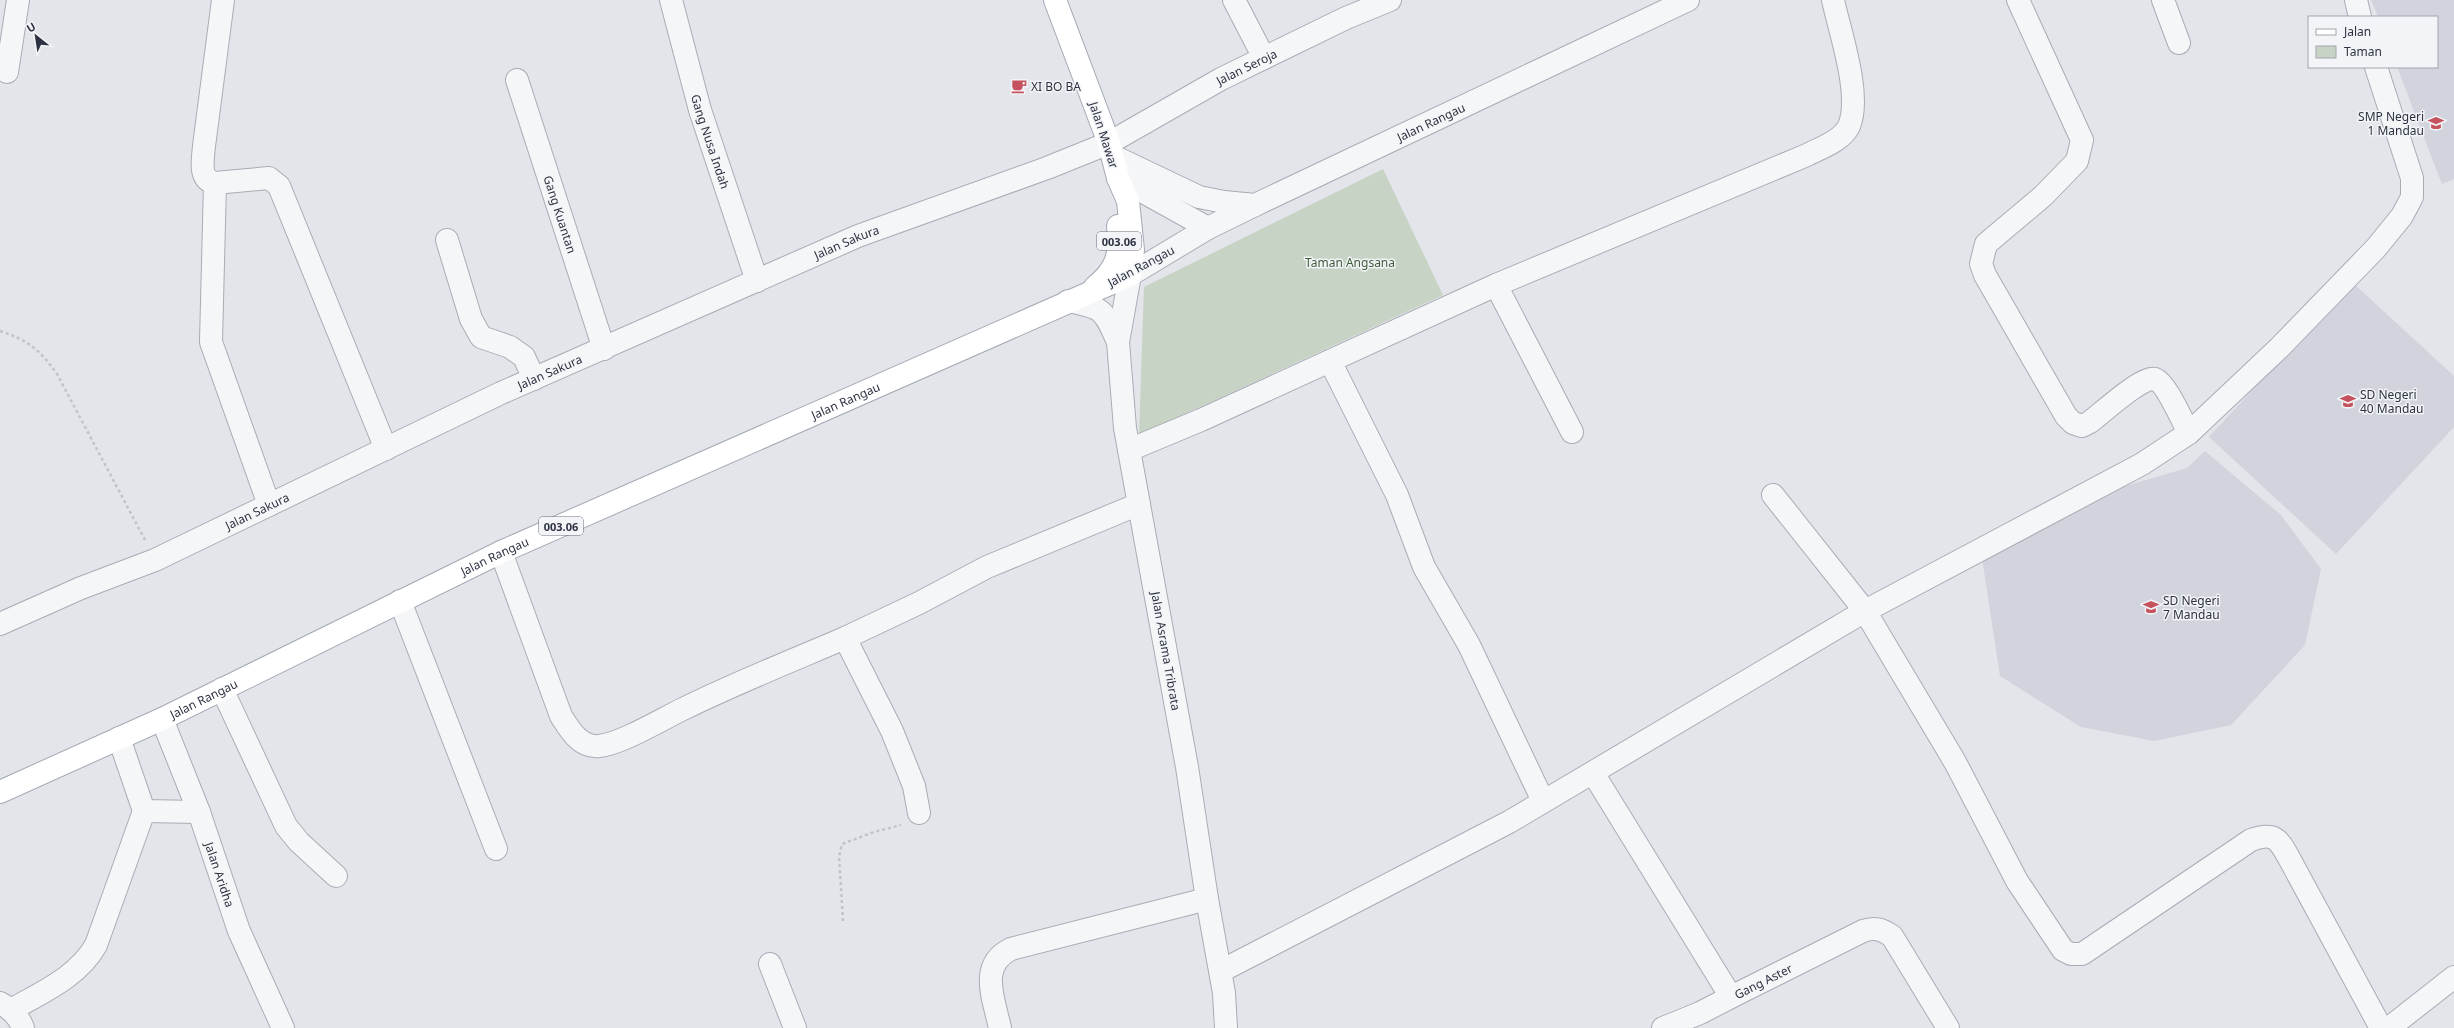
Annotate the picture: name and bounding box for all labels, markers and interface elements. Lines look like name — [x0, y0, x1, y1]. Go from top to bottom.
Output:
north arrow — [16, 16, 56, 56]
legend — [2308, 16, 2438, 68]
text: U — [23, 18, 38, 35]
text: Jalan — [2343, 23, 2371, 40]
text: Taman — [2344, 43, 2382, 60]
street label: Jalan Seroja — [1212, 45, 1280, 89]
cafe icon: XI BO BA — [1010, 77, 1028, 95]
place label: XI BO BA — [1031, 78, 1081, 95]
street label: Gang Nusa Indah — [688, 92, 734, 191]
street label: Jalan Rangau — [1393, 98, 1468, 146]
street label: Jalan Mawar — [1085, 99, 1123, 171]
place label: SMP Negeri 1 Mandau — [2358, 108, 2424, 139]
school or university icon: SMP Negeri 1 Mandau — [2427, 114, 2445, 132]
street label: Gang Kuantan — [540, 173, 581, 255]
street label: Jalan Sakura — [810, 221, 881, 263]
road number: 003.06 — [1097, 232, 1141, 250]
street label: Jalan Rangau — [1104, 241, 1177, 291]
park label: Taman Angsana — [1305, 254, 1395, 271]
street label: Jalan Sakura — [514, 350, 585, 394]
street label: Jalan Rangau — [807, 378, 883, 423]
place label: SD Negeri 40 Mandau — [2360, 386, 2423, 417]
school or university icon: SD Negeri 40 Mandau — [2339, 392, 2357, 410]
street label: Jalan Sakura — [221, 488, 292, 534]
road number: 003.06 — [539, 517, 583, 535]
street label: Jalan Rangau — [457, 532, 531, 580]
street label: Jalan Asrama Tribrata — [1147, 589, 1185, 712]
place label: SD Negeri 7 Mandau — [2163, 592, 2220, 623]
school or university icon: SD Negeri 7 Mandau — [2142, 598, 2160, 616]
street label: Jalan Rangau — [166, 675, 240, 723]
street label: Jalan Aridha — [201, 839, 239, 909]
street label: Gang Aster — [1731, 959, 1795, 1003]

